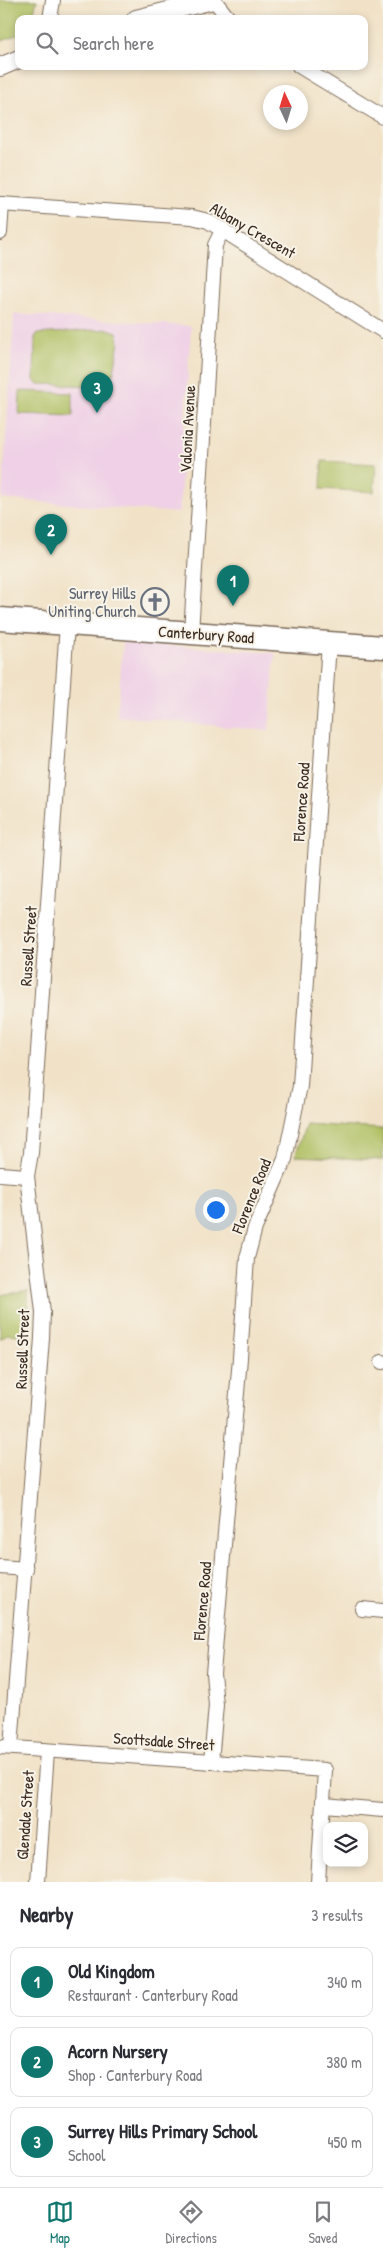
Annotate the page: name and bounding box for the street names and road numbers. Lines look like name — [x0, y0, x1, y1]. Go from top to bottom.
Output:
street label: Albany Crescent — [206, 197, 300, 264]
street label: Valonia Avenue — [174, 384, 200, 473]
street label: Canterbury Road — [157, 620, 255, 648]
street label: Florence Road — [287, 762, 315, 843]
street label: Russell Street — [14, 905, 42, 987]
street label: Florence Road — [226, 1155, 276, 1238]
street label: Russell Street — [10, 1308, 34, 1389]
street label: Florence Road — [188, 1561, 216, 1642]
street label: Scottsdale Street — [113, 1726, 216, 1756]
street label: Glendale Street — [11, 1769, 39, 1860]

